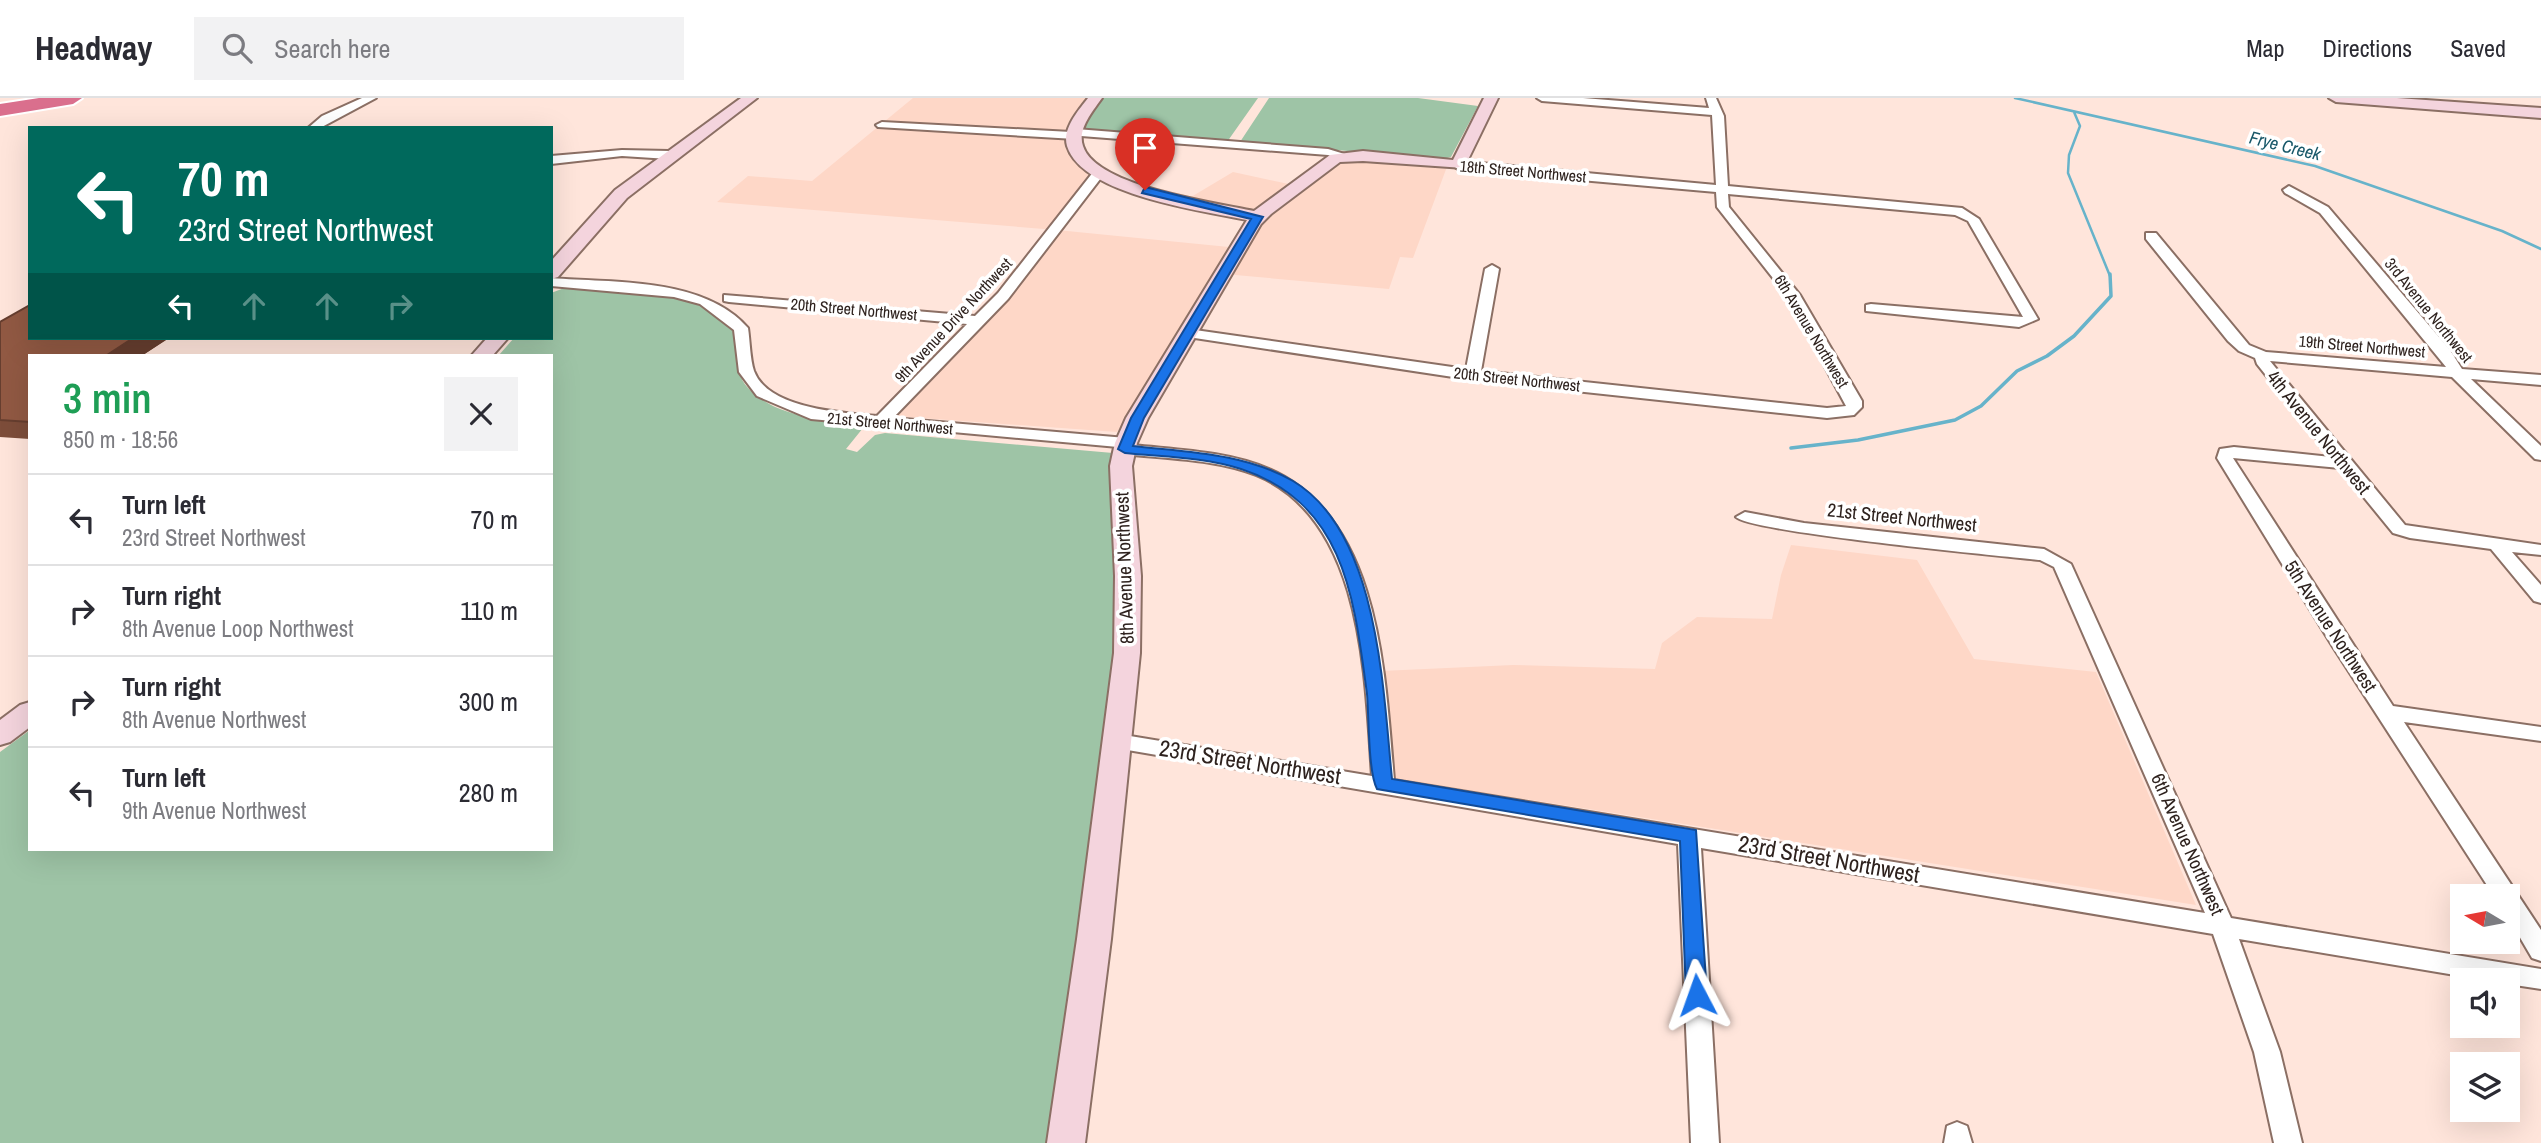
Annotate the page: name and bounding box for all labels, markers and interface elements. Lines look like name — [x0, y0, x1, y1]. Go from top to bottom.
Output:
search box — [194, 17, 684, 80]
text: Headway — [35, 26, 152, 70]
icon: search — [218, 29, 256, 67]
text: Search here — [274, 31, 390, 66]
text: Map — [2246, 32, 2284, 64]
text: Directions — [2322, 32, 2412, 64]
text: Saved — [2450, 32, 2506, 64]
pin — [1115, 118, 1175, 190]
water label: Frye Creek — [2247, 125, 2324, 167]
icon: arrive — [1126, 129, 1164, 167]
text: 70 m — [178, 145, 270, 211]
icon: left — [63, 154, 154, 245]
street label: 18th Street Northwest — [1459, 155, 1588, 188]
text: 23rd Street Northwest — [178, 208, 433, 251]
street label: 9th Avenue Drive Northwest — [889, 253, 1017, 387]
street label: 3rd Avenue Northwest — [2380, 253, 2478, 367]
street label: 6th Avenue Northwest — [1770, 270, 1855, 392]
icon: left — [162, 287, 200, 325]
icon: ahead — [235, 287, 273, 325]
icon: ahead — [308, 287, 346, 325]
icon: right — [381, 287, 419, 325]
street label: 20th Street Northwest — [790, 293, 919, 326]
street label: 19th Street Northwest — [2298, 330, 2427, 363]
street label: 20th Street Northwest — [1453, 361, 1582, 397]
street label: 4th Avenue Northwest — [2261, 365, 2377, 500]
text: 3 min — [63, 370, 152, 426]
button: close — [444, 377, 518, 451]
street label: 21st Street Northwest — [826, 407, 954, 439]
text: 850 m · 18:56 — [63, 424, 178, 455]
text: Turn left — [122, 487, 206, 522]
street label: 8th Avenue Northwest — [1108, 491, 1140, 644]
street label: 21st Street Northwest — [1826, 496, 1979, 538]
icon: left — [63, 501, 101, 539]
text: 70 m — [471, 502, 518, 537]
text: 23rd Street Northwest — [122, 522, 305, 553]
street label: 5th Avenue Northwest — [2279, 555, 2384, 697]
text: Turn right — [122, 578, 221, 613]
icon: right — [63, 592, 101, 630]
text: 110 m — [460, 593, 518, 628]
text: 8th Avenue Loop Northwest — [122, 613, 353, 644]
text: Turn right — [122, 669, 221, 704]
icon: right — [63, 683, 101, 721]
text: 300 m — [459, 684, 518, 719]
text: 8th Avenue Northwest — [122, 704, 306, 735]
street label: 23rd Street Northwest — [1157, 732, 1343, 791]
text: Turn left — [122, 760, 206, 795]
street label: 6th Avenue Northwest — [2145, 769, 2231, 919]
icon: left — [63, 774, 101, 812]
text: 280 m — [459, 775, 518, 810]
text: 9th Avenue Northwest — [122, 795, 306, 826]
street label: 23rd Street Northwest — [1736, 827, 1922, 890]
north arrow — [2450, 884, 2520, 954]
map controls — [2450, 884, 2520, 1122]
position arrow — [1660, 958, 1734, 1032]
button: sound — [2450, 968, 2520, 1038]
button: layers — [2450, 1052, 2520, 1122]

